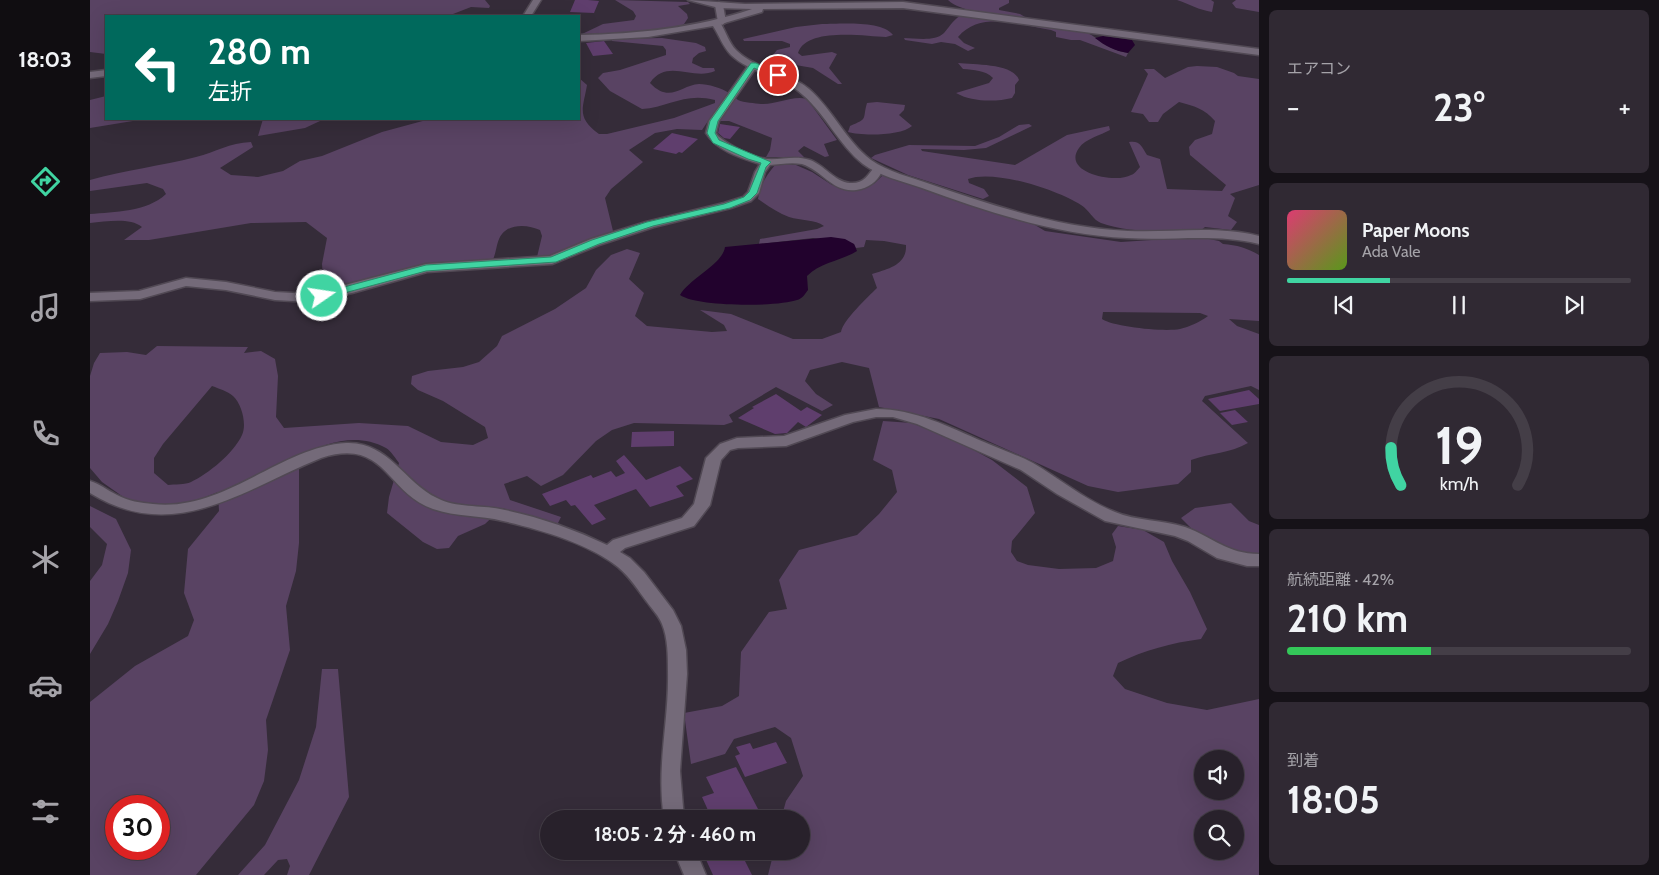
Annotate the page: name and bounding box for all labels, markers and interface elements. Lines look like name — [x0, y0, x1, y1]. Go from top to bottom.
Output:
text: 280 m — [208, 30, 311, 73]
icon: left — [125, 35, 190, 100]
text: 18:03 — [18, 46, 72, 73]
pin — [757, 54, 799, 96]
text: エアコン — [1287, 59, 1351, 78]
icon: arrive — [764, 61, 792, 89]
text: 左折 — [208, 78, 252, 105]
text: 23° — [1433, 84, 1485, 131]
text: − — [1287, 90, 1299, 124]
text: + — [1619, 90, 1631, 124]
icon: directions — [28, 164, 63, 199]
text: Paper Moons — [1362, 219, 1470, 242]
text: Ada Vale — [1362, 242, 1421, 261]
position arrow — [295, 269, 347, 321]
icon: music — [28, 290, 63, 325]
icon: previous — [1330, 291, 1358, 319]
icon: pause — [1445, 291, 1473, 319]
icon: next — [1560, 291, 1588, 319]
text: 19 — [1435, 414, 1483, 477]
icon: phone — [28, 416, 63, 451]
text: km/h — [1439, 473, 1479, 494]
icon: climate — [28, 542, 63, 577]
text: 航続距離 · 42% — [1287, 570, 1394, 589]
text: 210 km — [1287, 595, 1408, 642]
icon: car — [28, 668, 63, 703]
map controls — [1194, 750, 1244, 860]
button: sound — [1194, 750, 1244, 800]
text: 到着 — [1287, 751, 1319, 770]
text: 18:05 — [1287, 776, 1380, 823]
icon: filters — [28, 794, 63, 829]
speed limit sign: 30 — [105, 795, 170, 860]
button: search — [1194, 810, 1244, 860]
text: 18:05 · 2 分 · 460 m — [594, 823, 756, 846]

